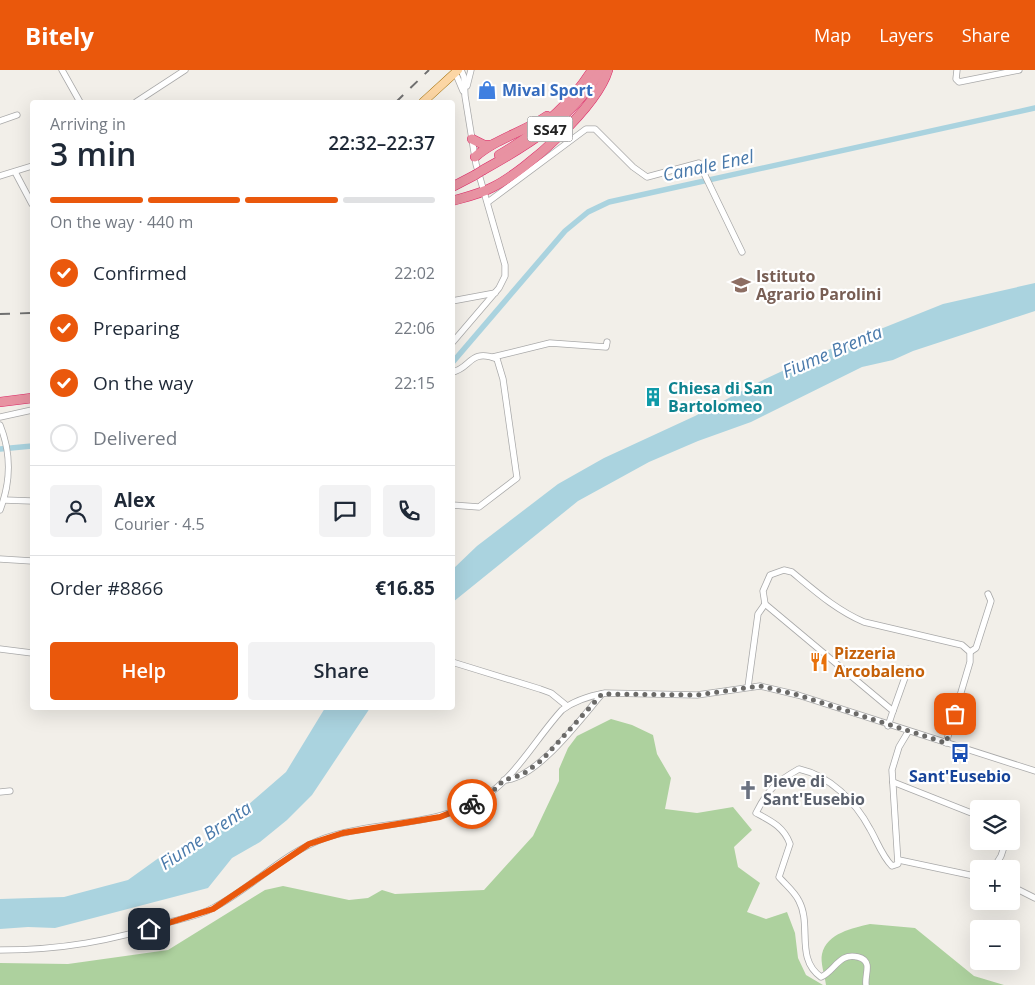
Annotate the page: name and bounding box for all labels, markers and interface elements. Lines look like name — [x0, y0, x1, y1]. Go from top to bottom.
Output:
text: Bitely — [25, 19, 94, 52]
text: Map — [814, 23, 851, 47]
text: Layers — [879, 23, 934, 47]
text: Share — [962, 23, 1010, 47]
shop icon: Mival Sport — [476, 79, 498, 101]
place label: Mival Sport — [502, 79, 593, 101]
text: Arriving in — [50, 113, 126, 135]
road number: SS47 — [528, 116, 572, 142]
text: 22:32–22:37 — [328, 130, 435, 156]
text: 3 min — [50, 132, 136, 175]
water label: Canale Enel — [660, 144, 756, 186]
text: On the way · 440 m — [50, 211, 193, 233]
icon: check — [50, 259, 78, 287]
text: Confirmed — [93, 260, 187, 286]
text: 22:02 — [394, 262, 435, 284]
place label: Istituto Agrario Parolini — [756, 265, 881, 305]
school or university icon: Istituto Agrario Parolini — [730, 274, 752, 296]
icon: check — [50, 314, 78, 342]
text: Preparing — [93, 315, 180, 341]
text: 22:06 — [394, 317, 435, 339]
water label: Fiume Brenta — [778, 319, 886, 383]
icon: check — [50, 369, 78, 397]
text: On the way — [93, 370, 193, 396]
text: 22:15 — [394, 372, 435, 394]
place label: Chiesa di San Bartolomeo — [668, 377, 773, 417]
building icon: Chiesa di San Bartolomeo — [642, 386, 664, 408]
text: Delivered — [93, 425, 177, 451]
button: person — [50, 485, 102, 537]
button: chat — [319, 485, 371, 537]
button: phone — [383, 485, 435, 537]
text: Alex — [114, 487, 155, 513]
text: Courier · 4.5 — [114, 513, 205, 535]
text: Order #8866 — [50, 575, 163, 601]
text: €16.85 — [375, 575, 435, 601]
button: Help — [50, 642, 238, 700]
button: Share — [248, 642, 435, 700]
place label: Pizzeria Arcobaleno — [834, 642, 925, 682]
restaurant icon: Pizzeria Arcobaleno — [808, 651, 830, 673]
pin — [934, 693, 976, 735]
icon: bag — [941, 700, 969, 728]
bus stop icon: Sant'Eusebio — [949, 742, 971, 764]
place label: Sant'Eusebio — [909, 765, 1011, 787]
place label: Pieve di Sant'Eusebio — [763, 770, 865, 810]
courier — [447, 779, 497, 829]
church icon: Pieve di Sant'Eusebio — [737, 779, 759, 801]
icon: bike — [458, 790, 486, 818]
water label: Fiume Brenta — [154, 795, 256, 875]
map controls — [970, 800, 1020, 970]
button: layers — [970, 800, 1020, 850]
button: + — [970, 860, 1020, 910]
pin — [128, 908, 170, 950]
icon: home — [135, 915, 163, 943]
button: − — [970, 920, 1020, 970]

